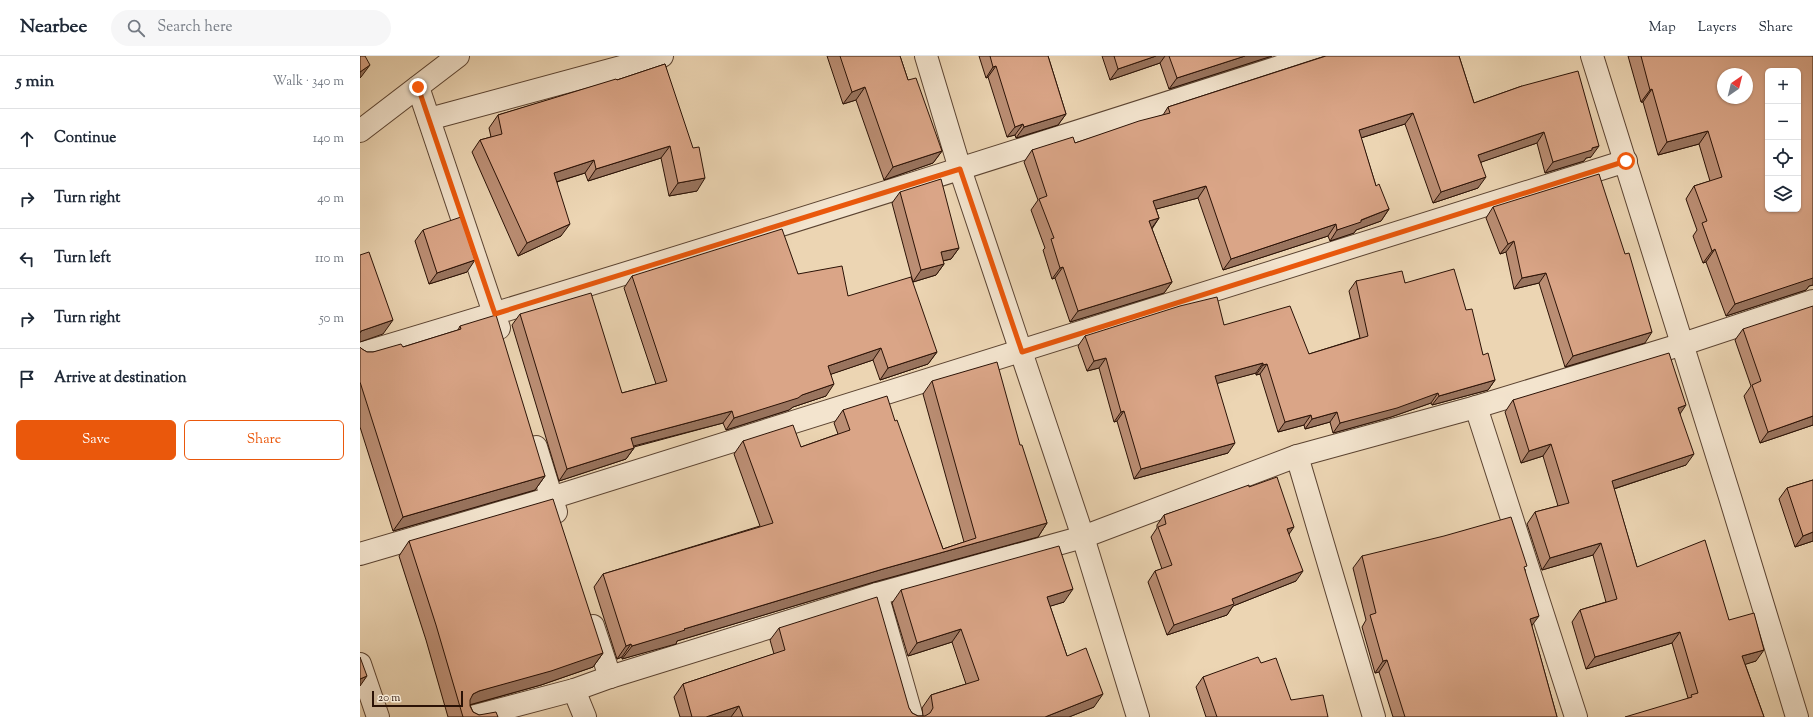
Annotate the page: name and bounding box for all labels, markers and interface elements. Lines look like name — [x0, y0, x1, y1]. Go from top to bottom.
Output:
search box — [111, 10, 391, 46]
text: Nearbee — [20, 14, 87, 41]
icon: search — [125, 17, 147, 39]
text: Search here — [157, 17, 233, 38]
text: Map — [1649, 18, 1676, 38]
text: Layers — [1698, 18, 1736, 38]
text: Share — [1758, 18, 1793, 38]
north arrow — [1717, 68, 1753, 104]
map controls — [1765, 68, 1801, 212]
button: + — [1765, 68, 1801, 104]
text: 5 min — [16, 70, 54, 94]
text: Walk · 340 m — [273, 73, 344, 91]
route end — [409, 78, 427, 96]
button: − — [1765, 104, 1801, 140]
icon: ahead — [16, 128, 38, 150]
text: Continue — [54, 128, 116, 149]
text: 140 m — [313, 130, 344, 148]
button: locate — [1765, 140, 1801, 176]
route start — [1617, 152, 1635, 170]
button: layers — [1765, 176, 1801, 212]
icon: right — [16, 188, 38, 210]
text: Turn right — [54, 188, 120, 209]
text: 40 m — [317, 190, 344, 208]
icon: left — [16, 248, 38, 270]
text: Turn left — [54, 248, 111, 269]
text: 110 m — [315, 250, 344, 268]
icon: right — [16, 308, 38, 330]
text: Turn right — [54, 308, 120, 329]
text: 50 m — [319, 310, 344, 328]
icon: arrive — [16, 368, 38, 390]
text: Arrive at destination — [54, 368, 187, 389]
button: Save — [16, 420, 176, 460]
button: Share — [184, 420, 344, 460]
scale bar — [372, 689, 463, 708]
text: 20 m — [378, 690, 400, 706]

